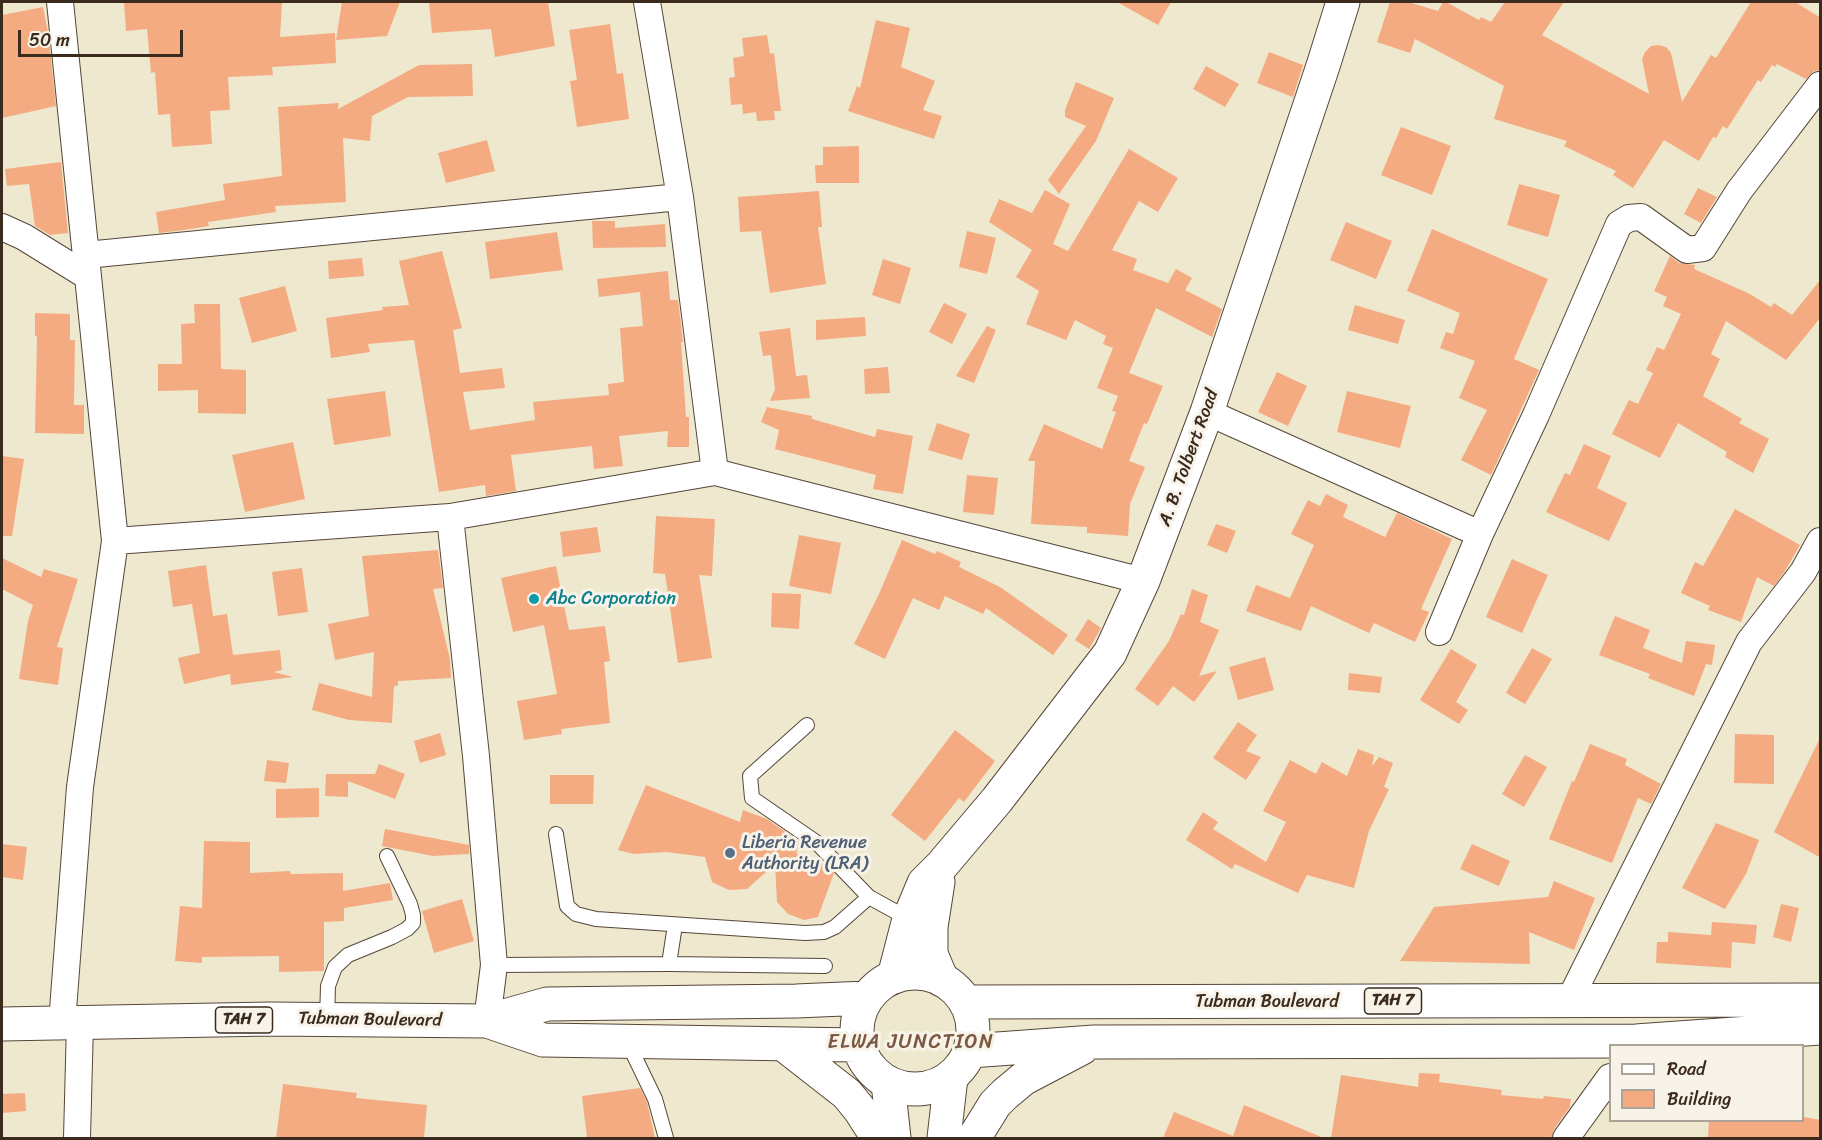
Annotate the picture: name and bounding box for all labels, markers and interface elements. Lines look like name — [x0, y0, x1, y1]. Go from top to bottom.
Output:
scale bar — [21, 18, 186, 56]
text: 50 m — [29, 24, 70, 56]
street label: A. B. Tolbert Road — [1154, 387, 1224, 529]
place label: Abc Corporation — [546, 588, 676, 610]
marker: Abc Corporation — [527, 592, 541, 606]
place label: Liberia Revenue Authority (LRA) — [742, 832, 868, 874]
marker: Liberia Revenue Authority (LRA) — [723, 846, 737, 860]
road number: TAH 7 — [1364, 988, 1422, 1014]
street label: Tubman Boulevard — [1195, 991, 1339, 1013]
road number: TAH 7 — [216, 1007, 272, 1033]
street label: Tubman Boulevard — [298, 1008, 442, 1032]
district label: ELWA JUNCTION — [828, 1031, 994, 1055]
legend — [1609, 1044, 1804, 1122]
text: Road — [1667, 1053, 1706, 1085]
text: Building — [1667, 1083, 1731, 1115]

